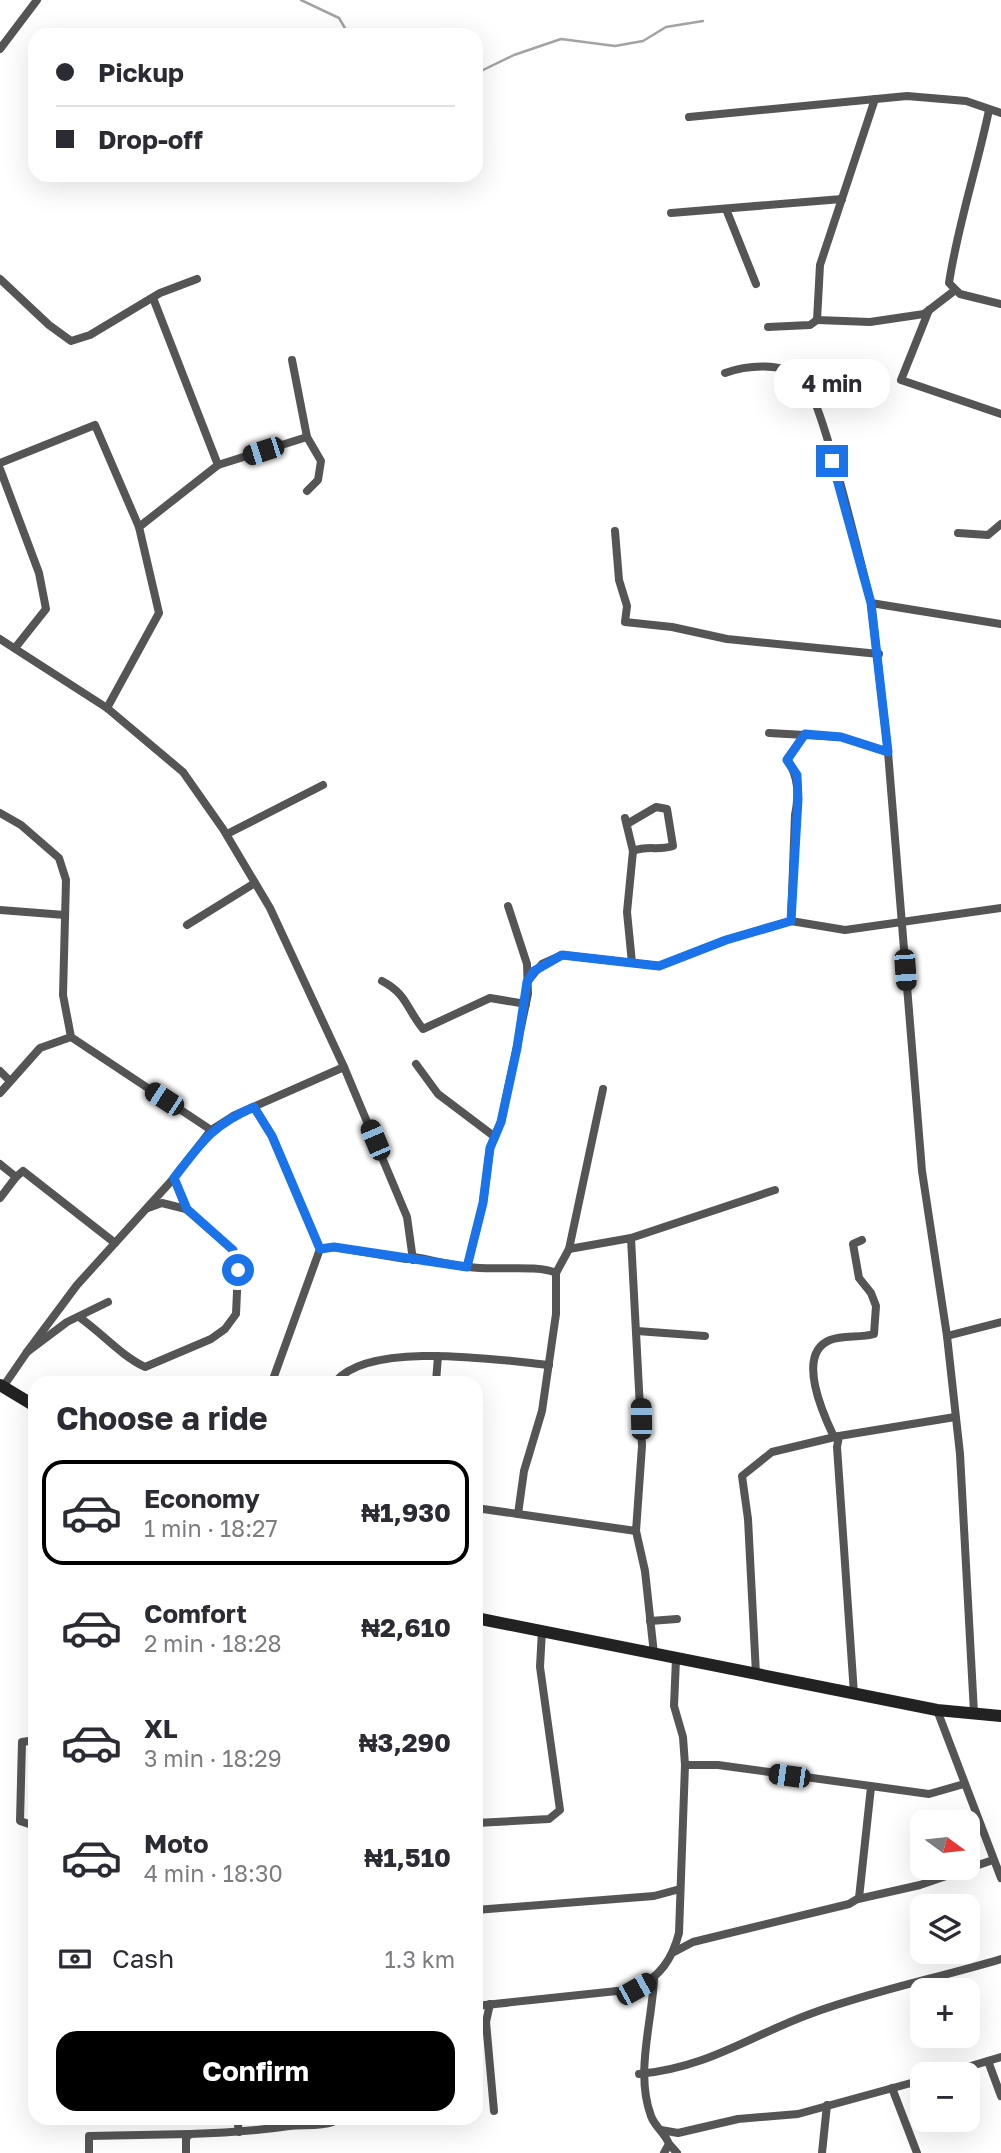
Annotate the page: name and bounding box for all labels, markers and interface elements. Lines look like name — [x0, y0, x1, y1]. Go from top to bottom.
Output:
text: Pickup — [98, 57, 184, 88]
text: Drop-off — [98, 124, 203, 155]
callout: 4 min — [774, 360, 890, 408]
text: 4 min — [802, 369, 862, 397]
car — [240, 435, 287, 467]
route end — [816, 445, 848, 477]
car — [894, 948, 917, 992]
car — [141, 1079, 188, 1119]
car — [358, 1117, 393, 1163]
route start — [222, 1254, 254, 1286]
car — [631, 1398, 652, 1440]
text: Choose a ride — [56, 1399, 268, 1437]
icon: car — [60, 1481, 123, 1544]
text: Economy — [144, 1483, 260, 1514]
text: ₦1,930 — [361, 1497, 451, 1528]
text: 1 min · 18:27 — [144, 1514, 278, 1542]
icon: car — [60, 1596, 123, 1659]
text: Comfort — [144, 1598, 247, 1629]
text: ₦2,610 — [361, 1612, 451, 1643]
text: 2 min · 18:28 — [144, 1629, 282, 1657]
icon: car — [60, 1711, 123, 1774]
text: XL — [144, 1713, 178, 1744]
text: ₦3,290 — [359, 1727, 451, 1758]
text: 3 min · 18:29 — [144, 1744, 282, 1772]
car — [767, 1763, 812, 1789]
north arrow — [910, 1810, 980, 1880]
map controls — [910, 1810, 980, 2132]
icon: car — [60, 1826, 123, 1889]
text: Moto — [144, 1828, 209, 1859]
text: ₦1,510 — [364, 1842, 451, 1873]
text: 4 min · 18:30 — [144, 1859, 283, 1887]
button: layers — [910, 1894, 980, 1964]
icon: cash — [56, 1940, 94, 1978]
text: Cash — [112, 1943, 174, 1974]
text: 1.3 km — [384, 1945, 455, 1973]
car — [613, 1970, 660, 2008]
button: + — [910, 1978, 980, 2048]
button: Confirm — [56, 2031, 455, 2111]
button: − — [910, 2062, 980, 2132]

